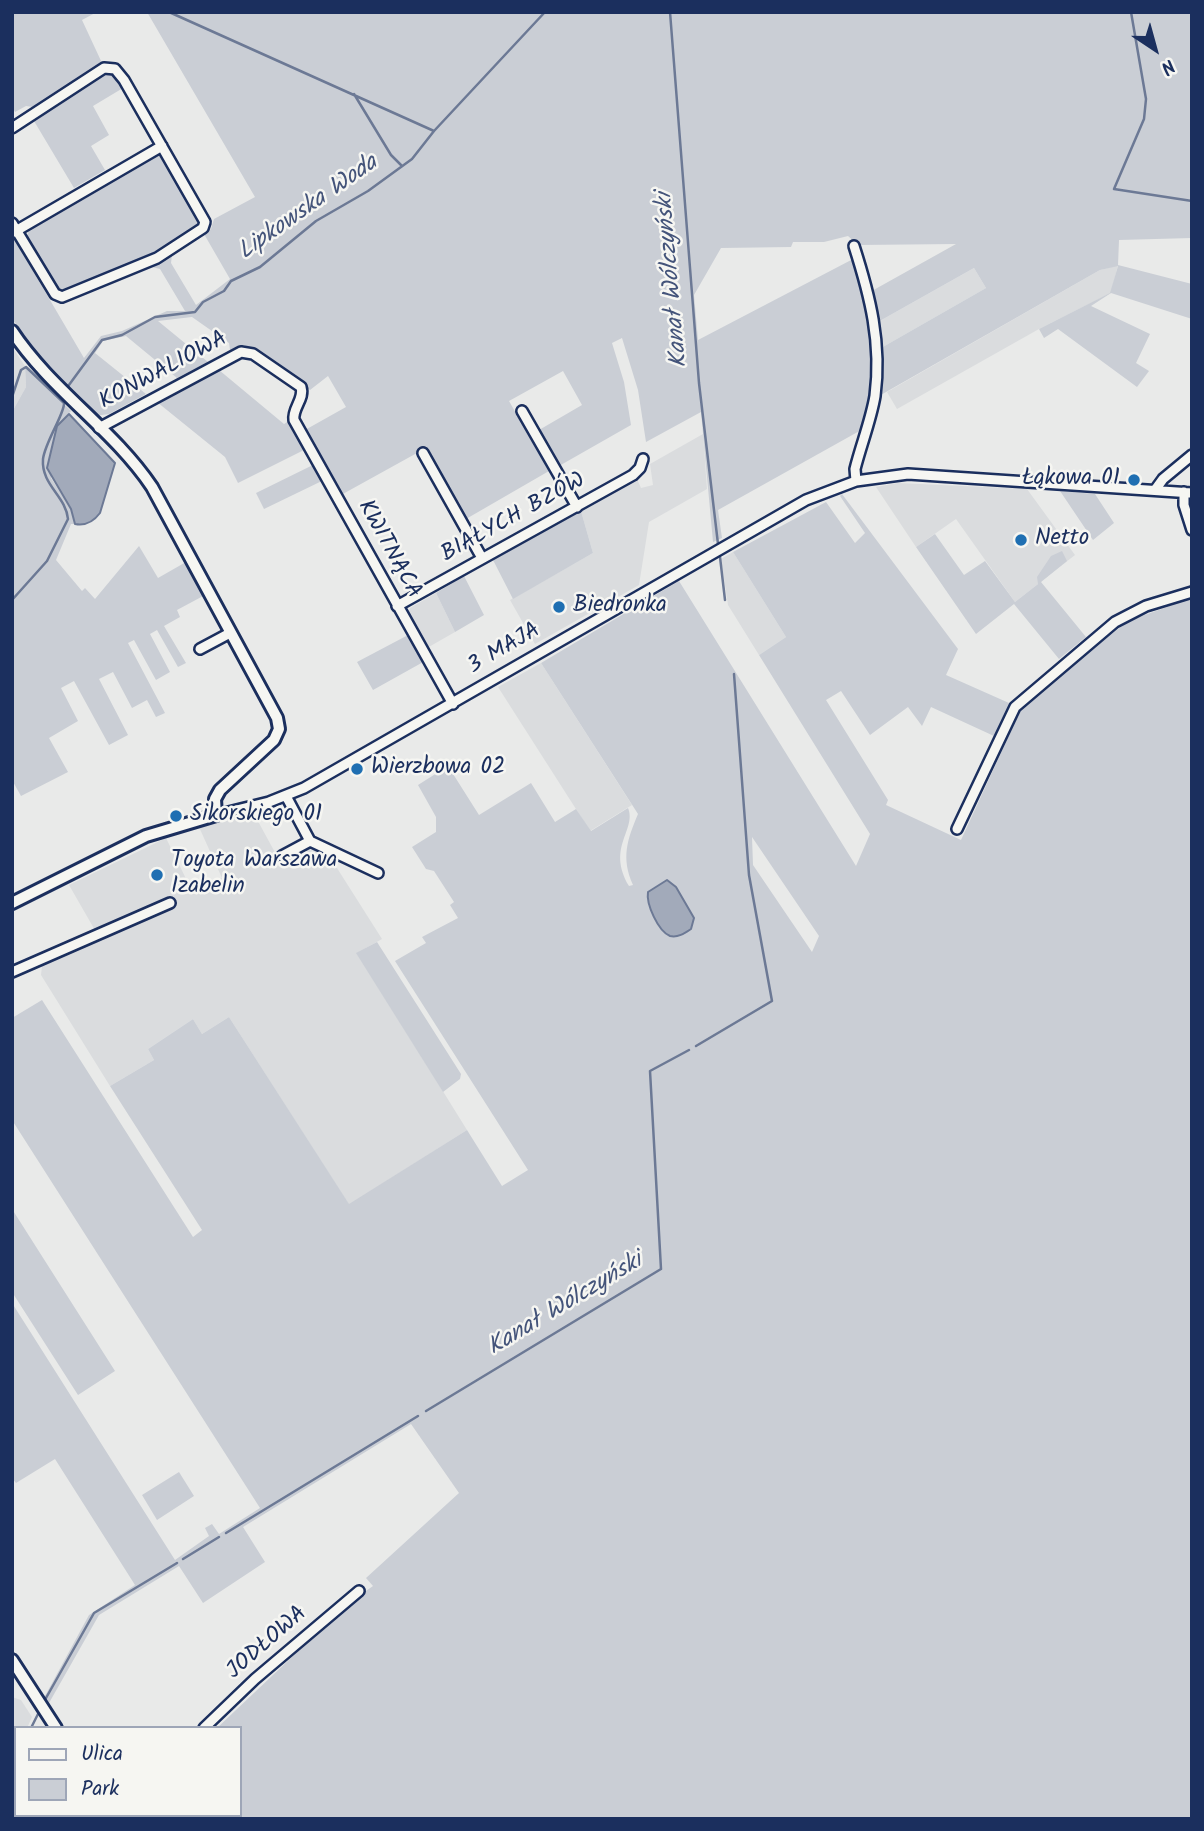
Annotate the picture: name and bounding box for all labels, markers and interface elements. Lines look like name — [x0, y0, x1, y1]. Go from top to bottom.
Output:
north arrow — [1120, 14, 1190, 84]
text: N — [1154, 50, 1181, 82]
water label: Lipkowska Woda — [234, 150, 384, 268]
water label: Kanał Wólczyński — [652, 191, 696, 369]
street label: KONWALIOWA — [95, 327, 233, 417]
place label: Łąkowa 01 — [1022, 466, 1120, 494]
street label: BIAŁYCH BZÓW — [437, 468, 591, 570]
marker: Łąkowa 01 — [1126, 472, 1142, 488]
street label: KWITNĄCA — [350, 496, 426, 604]
place label: Netto — [1035, 526, 1089, 554]
marker: Netto — [1013, 532, 1029, 548]
place label: Biedronka — [573, 593, 667, 621]
marker: Biedronka — [551, 599, 567, 615]
street label: 3 MAJA — [464, 618, 546, 682]
place label: Wierzbowa 02 — [371, 755, 505, 783]
marker: Wierzbowa 02 — [349, 761, 365, 777]
place label: Sikorskiego 01 — [190, 802, 322, 830]
marker: Sikorskiego 01 — [168, 808, 184, 824]
place label: Toyota Warszawa Izabelin — [171, 848, 337, 902]
marker: Toyota Warszawa Izabelin — [149, 867, 165, 883]
water label: Kanał Wólczyński — [483, 1248, 649, 1364]
street label: JODŁOWA — [222, 1602, 314, 1686]
legend — [14, 1726, 242, 1817]
text: Ulica — [81, 1738, 123, 1771]
text: Park — [81, 1773, 119, 1806]

